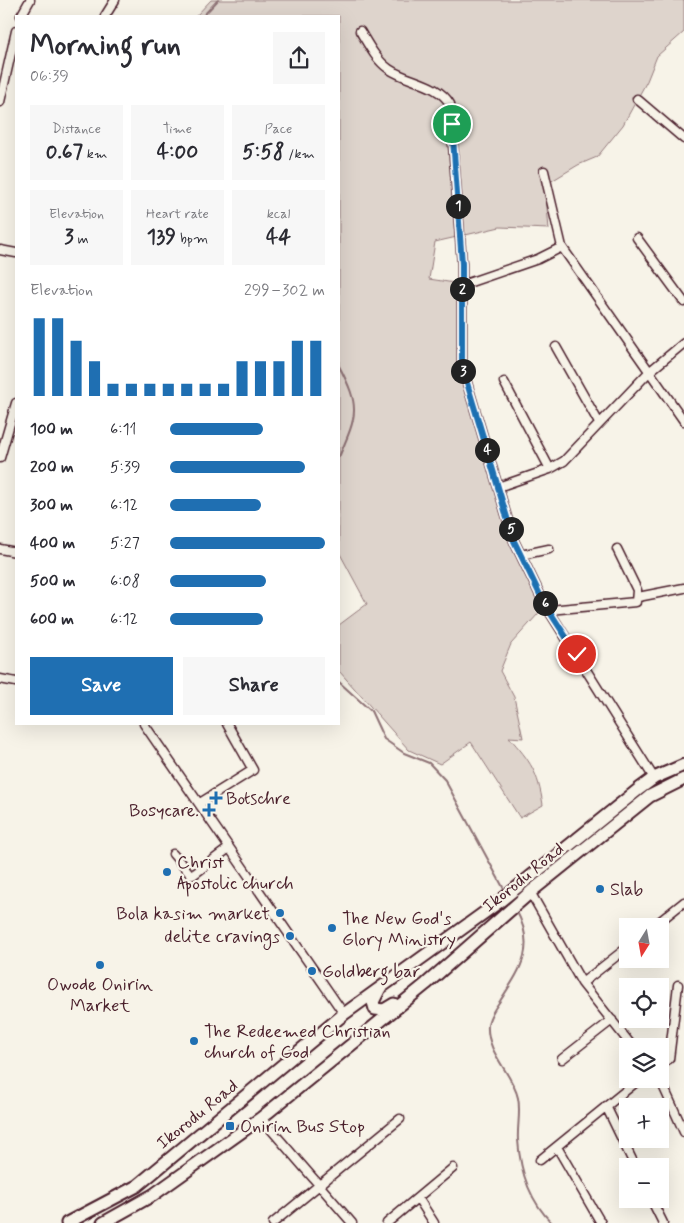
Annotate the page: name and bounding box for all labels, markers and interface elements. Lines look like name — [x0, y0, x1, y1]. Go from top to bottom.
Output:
text: Morning run — [30, 28, 181, 65]
button: share — [273, 32, 325, 84]
text: 06:39 — [30, 66, 69, 87]
pin — [431, 103, 473, 145]
icon: arrive — [438, 110, 466, 138]
text: Distance — [52, 120, 101, 138]
text: Time — [163, 120, 192, 138]
text: Pace — [265, 120, 292, 138]
text: 0.67 — [46, 138, 83, 166]
text: 4:00 — [157, 138, 198, 166]
text: 5:58 — [242, 138, 285, 166]
text: km — [83, 145, 107, 163]
text: /km — [285, 145, 315, 163]
pin: 1 — [446, 194, 470, 218]
text: 1 — [455, 197, 462, 215]
text: Elevation — [49, 205, 104, 223]
text: Heart rate — [146, 205, 209, 223]
text: kcal — [267, 205, 290, 223]
text: 3 — [64, 223, 74, 251]
text: 139 — [147, 223, 176, 251]
text: 44 — [266, 223, 291, 251]
text: m — [74, 230, 89, 248]
text: bpm — [176, 230, 208, 248]
pin: 2 — [450, 276, 474, 302]
text: Elevation — [30, 280, 93, 301]
text: 299–302 m — [244, 280, 325, 301]
text: 2 — [459, 280, 466, 298]
pin: 3 — [450, 358, 476, 384]
text: 3 — [460, 362, 467, 380]
text: 100 m — [30, 419, 73, 440]
text: 6:11 — [110, 419, 137, 440]
pin: 4 — [474, 438, 500, 462]
text: 4 — [483, 441, 492, 459]
text: 200 m — [30, 457, 74, 478]
text: 5:39 — [110, 457, 141, 478]
text: 300 m — [30, 495, 73, 516]
text: 6:12 — [110, 495, 138, 516]
pin: 5 — [498, 516, 524, 542]
text: 5 — [507, 520, 516, 538]
text: 400 m — [30, 533, 75, 554]
text: 5:27 — [110, 533, 140, 554]
text: 500 m — [30, 571, 75, 592]
text: 6:08 — [110, 571, 140, 592]
pin: 6 — [532, 590, 558, 616]
text: 6 — [542, 594, 549, 612]
text: 600 m — [30, 609, 74, 630]
text: 6:12 — [110, 609, 138, 630]
pin — [556, 633, 598, 675]
icon: check — [563, 640, 591, 668]
button: Save — [30, 657, 173, 715]
button: Share — [183, 657, 325, 715]
place label: Botschre — [226, 787, 291, 811]
marker: Botschre — [210, 792, 222, 804]
place label: Bosycare. — [129, 799, 199, 823]
marker: Bosycare. — [203, 804, 215, 816]
street label: Ikorodu Road — [478, 837, 570, 918]
place label: Christ Apostolic church — [177, 851, 294, 897]
marker: Christ Apostolic church — [161, 866, 173, 878]
place label: Slab — [610, 878, 644, 902]
marker: Slab — [594, 883, 606, 895]
place label: Bola kasim market — [116, 902, 270, 926]
marker: Bola kasim market — [274, 907, 286, 919]
place label: The New God's Glory Ministry — [342, 907, 456, 952]
north arrow — [619, 918, 669, 968]
map controls — [619, 918, 669, 1208]
marker: The New God's Glory Ministry — [326, 922, 338, 934]
place label: delite cravings — [164, 925, 280, 950]
marker: delite cravings — [284, 930, 296, 942]
marker: Owode Onirin Market — [94, 959, 106, 971]
place label: Goldberg bar — [322, 960, 421, 986]
marker: Goldberg bar — [306, 965, 318, 977]
place label: Owode Onirin Market — [47, 973, 153, 1018]
button: locate — [619, 978, 669, 1028]
place label: The Redeemed Christian church of God — [204, 1020, 390, 1065]
marker: The Redeemed Christian church of God — [188, 1035, 200, 1047]
button: layers — [619, 1038, 669, 1088]
street label: Ikorodu Road — [152, 1074, 244, 1155]
button: + — [619, 1098, 669, 1148]
place label: Onirin Bus Stop — [240, 1115, 365, 1139]
marker: Onirin Bus Stop — [224, 1120, 236, 1132]
button: − — [619, 1158, 669, 1208]

